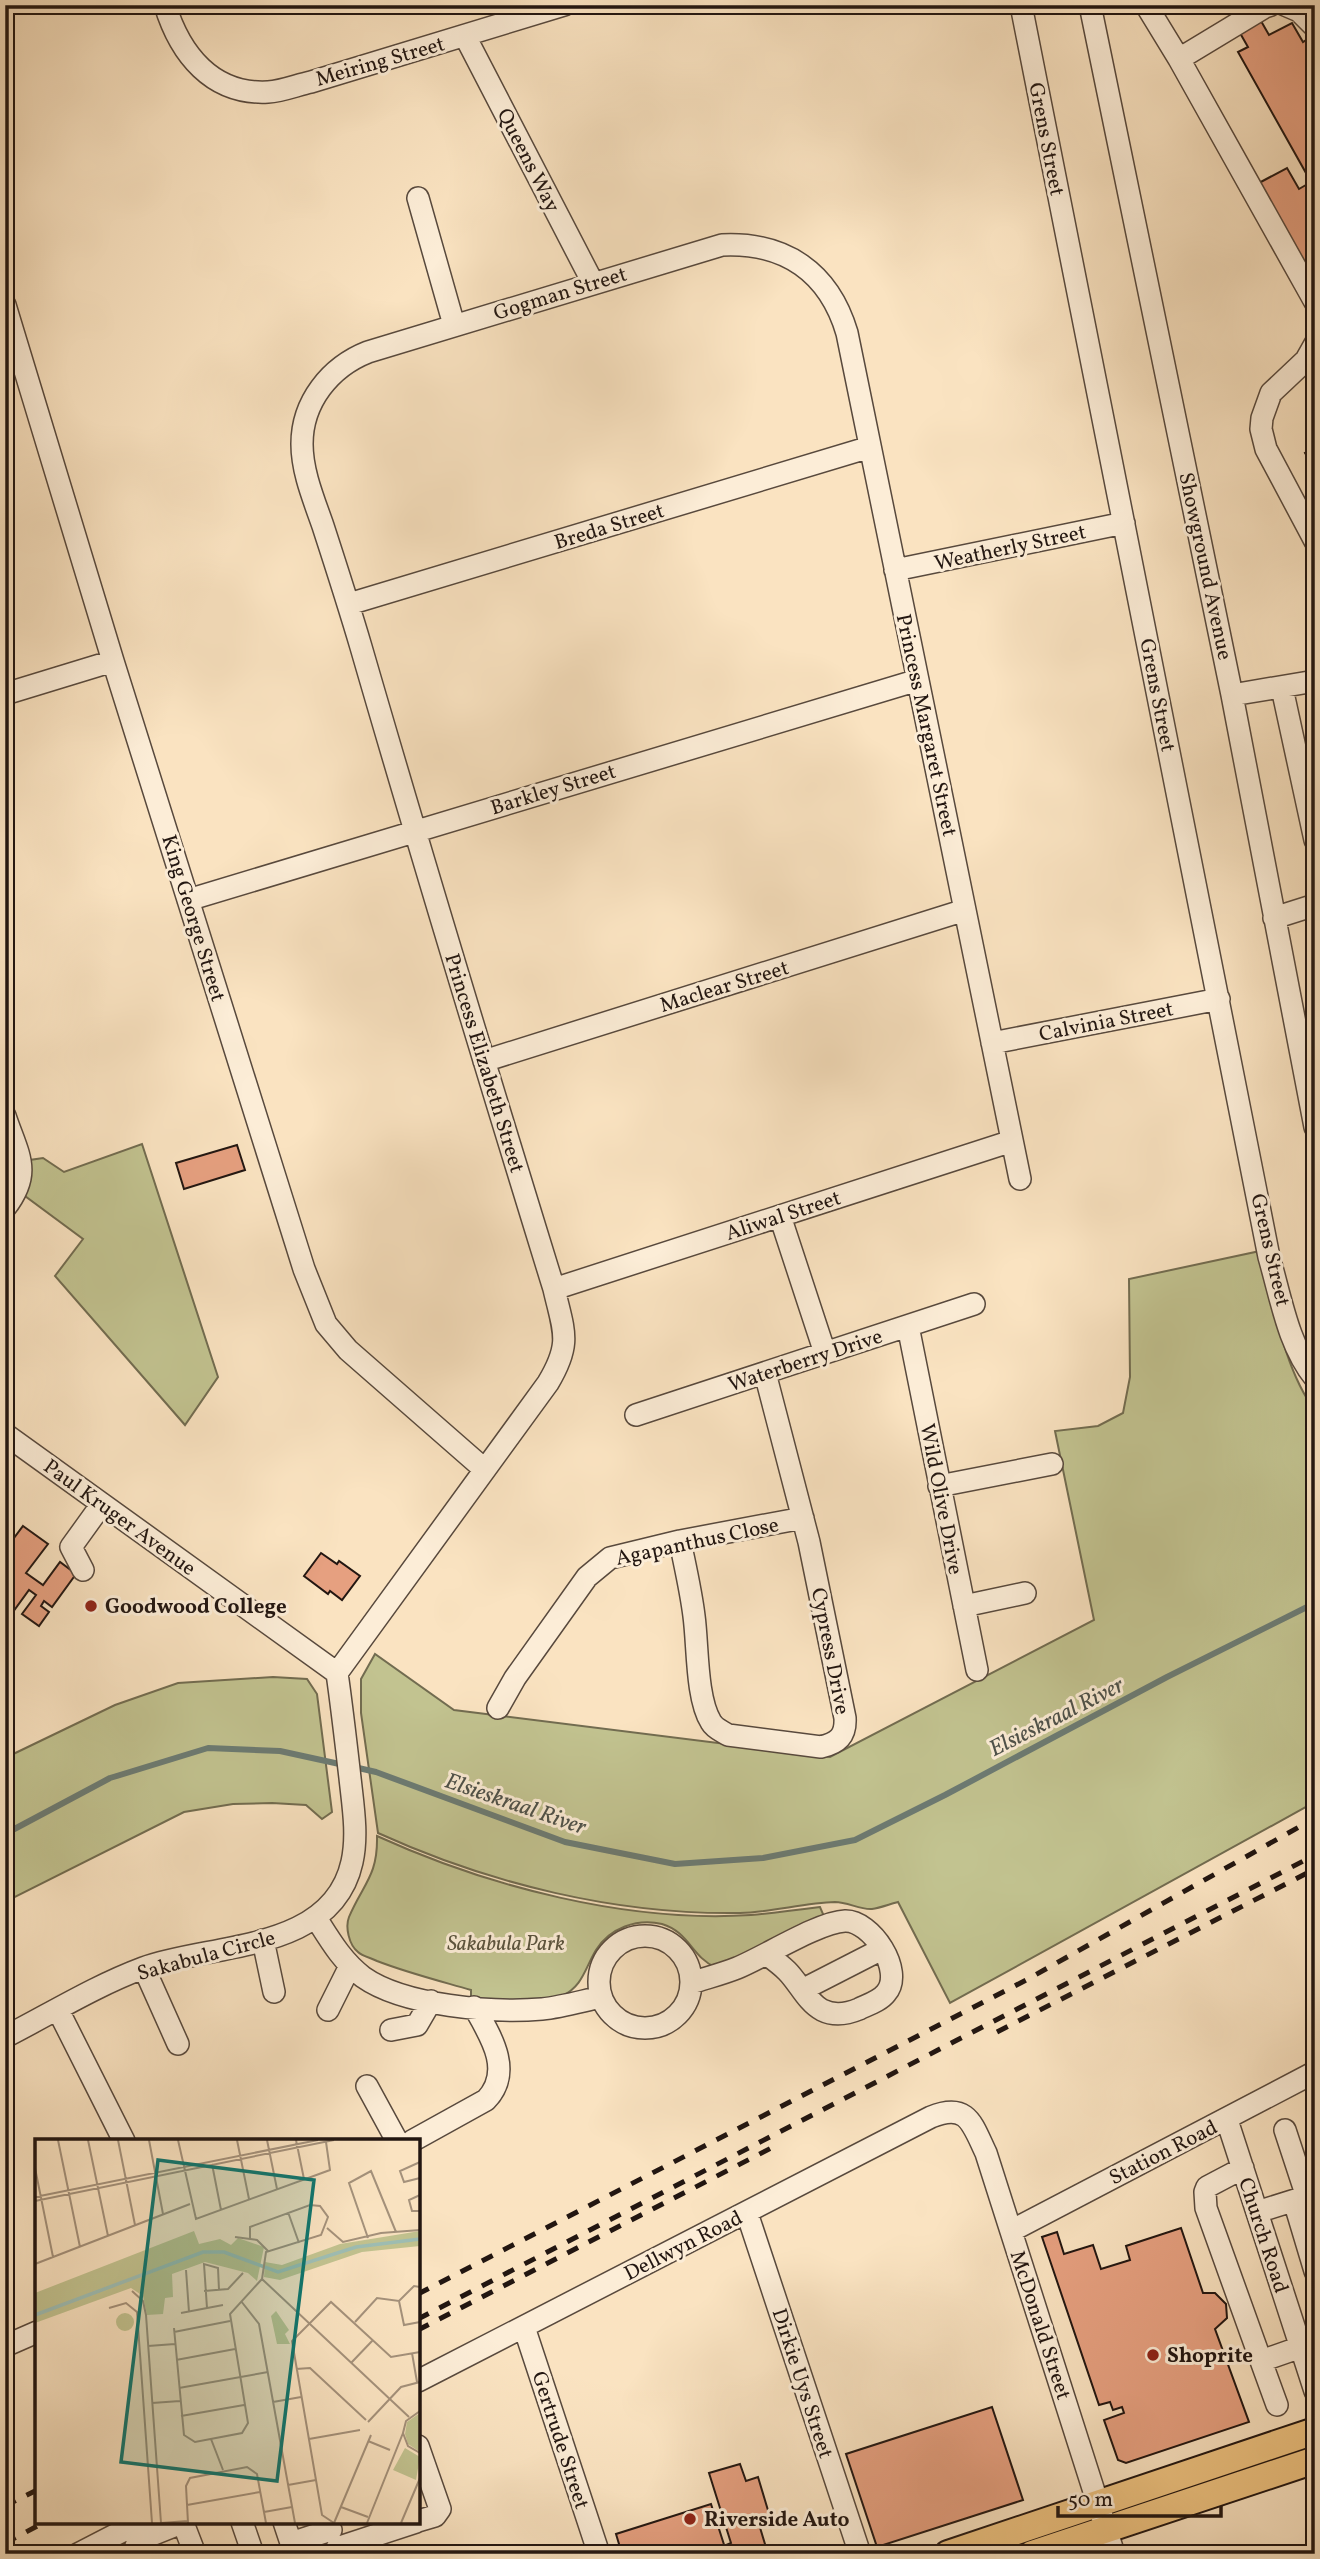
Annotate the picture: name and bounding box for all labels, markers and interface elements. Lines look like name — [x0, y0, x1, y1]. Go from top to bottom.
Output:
street label: Meiring Street — [312, 30, 448, 95]
street label: Grens Street — [1020, 80, 1071, 198]
street label: Queens Way — [489, 104, 567, 218]
street label: Gogman Street — [490, 260, 631, 328]
street label: Showground Avenue — [1170, 470, 1239, 663]
street label: Breda Street — [551, 497, 668, 558]
street label: Weatherly Street — [932, 518, 1089, 579]
street label: Princess Margaret Street — [888, 611, 963, 839]
street label: Grens Street — [1131, 636, 1182, 754]
street label: Barkley Street — [487, 758, 620, 823]
street label: King George Street — [153, 831, 232, 1006]
street label: Princess Elizabeth Street — [436, 950, 531, 1177]
street label: Maclear Street — [656, 954, 793, 1021]
street label: Calvinia Street — [1037, 995, 1176, 1050]
street label: Aliwal Street — [722, 1184, 845, 1249]
street label: Grens Street — [1242, 1191, 1297, 1310]
street label: Waterberry Drive — [724, 1323, 886, 1400]
street label: Wild Olive Drive — [912, 1421, 969, 1577]
street label: Paul Kruger Avenue — [37, 1453, 201, 1584]
street label: Agapanthus Close — [613, 1511, 782, 1574]
street label: Cypress Drive — [803, 1585, 856, 1717]
place label: Goodwood College — [105, 1593, 287, 1622]
marker: Goodwood College — [83, 1598, 99, 1614]
water label: Elsieskraal River — [984, 1670, 1130, 1766]
water label: Elsieskraal River — [440, 1766, 591, 1844]
street label: Sakabula Circle — [134, 1924, 279, 1989]
park label: Sakabula Park — [447, 1930, 565, 1959]
street label: Station Road — [1104, 2114, 1223, 2193]
inset map — [35, 2139, 420, 2524]
street label: Church Road — [1230, 2174, 1295, 2297]
street label: Dellwyn Road — [619, 2204, 748, 2289]
street label: McDonald Street — [1002, 2247, 1077, 2404]
street label: Dirkie Uys Street — [764, 2305, 839, 2462]
place label: Shoprite — [1167, 2342, 1253, 2371]
marker: Shoprite — [1145, 2347, 1161, 2363]
street label: Gertrude Street — [524, 2368, 595, 2513]
scale bar — [1058, 2475, 1220, 2519]
text: 50 m — [1068, 2486, 1113, 2515]
place label: Riverside Auto — [704, 2506, 849, 2535]
marker: Riverside Auto — [682, 2511, 698, 2527]

